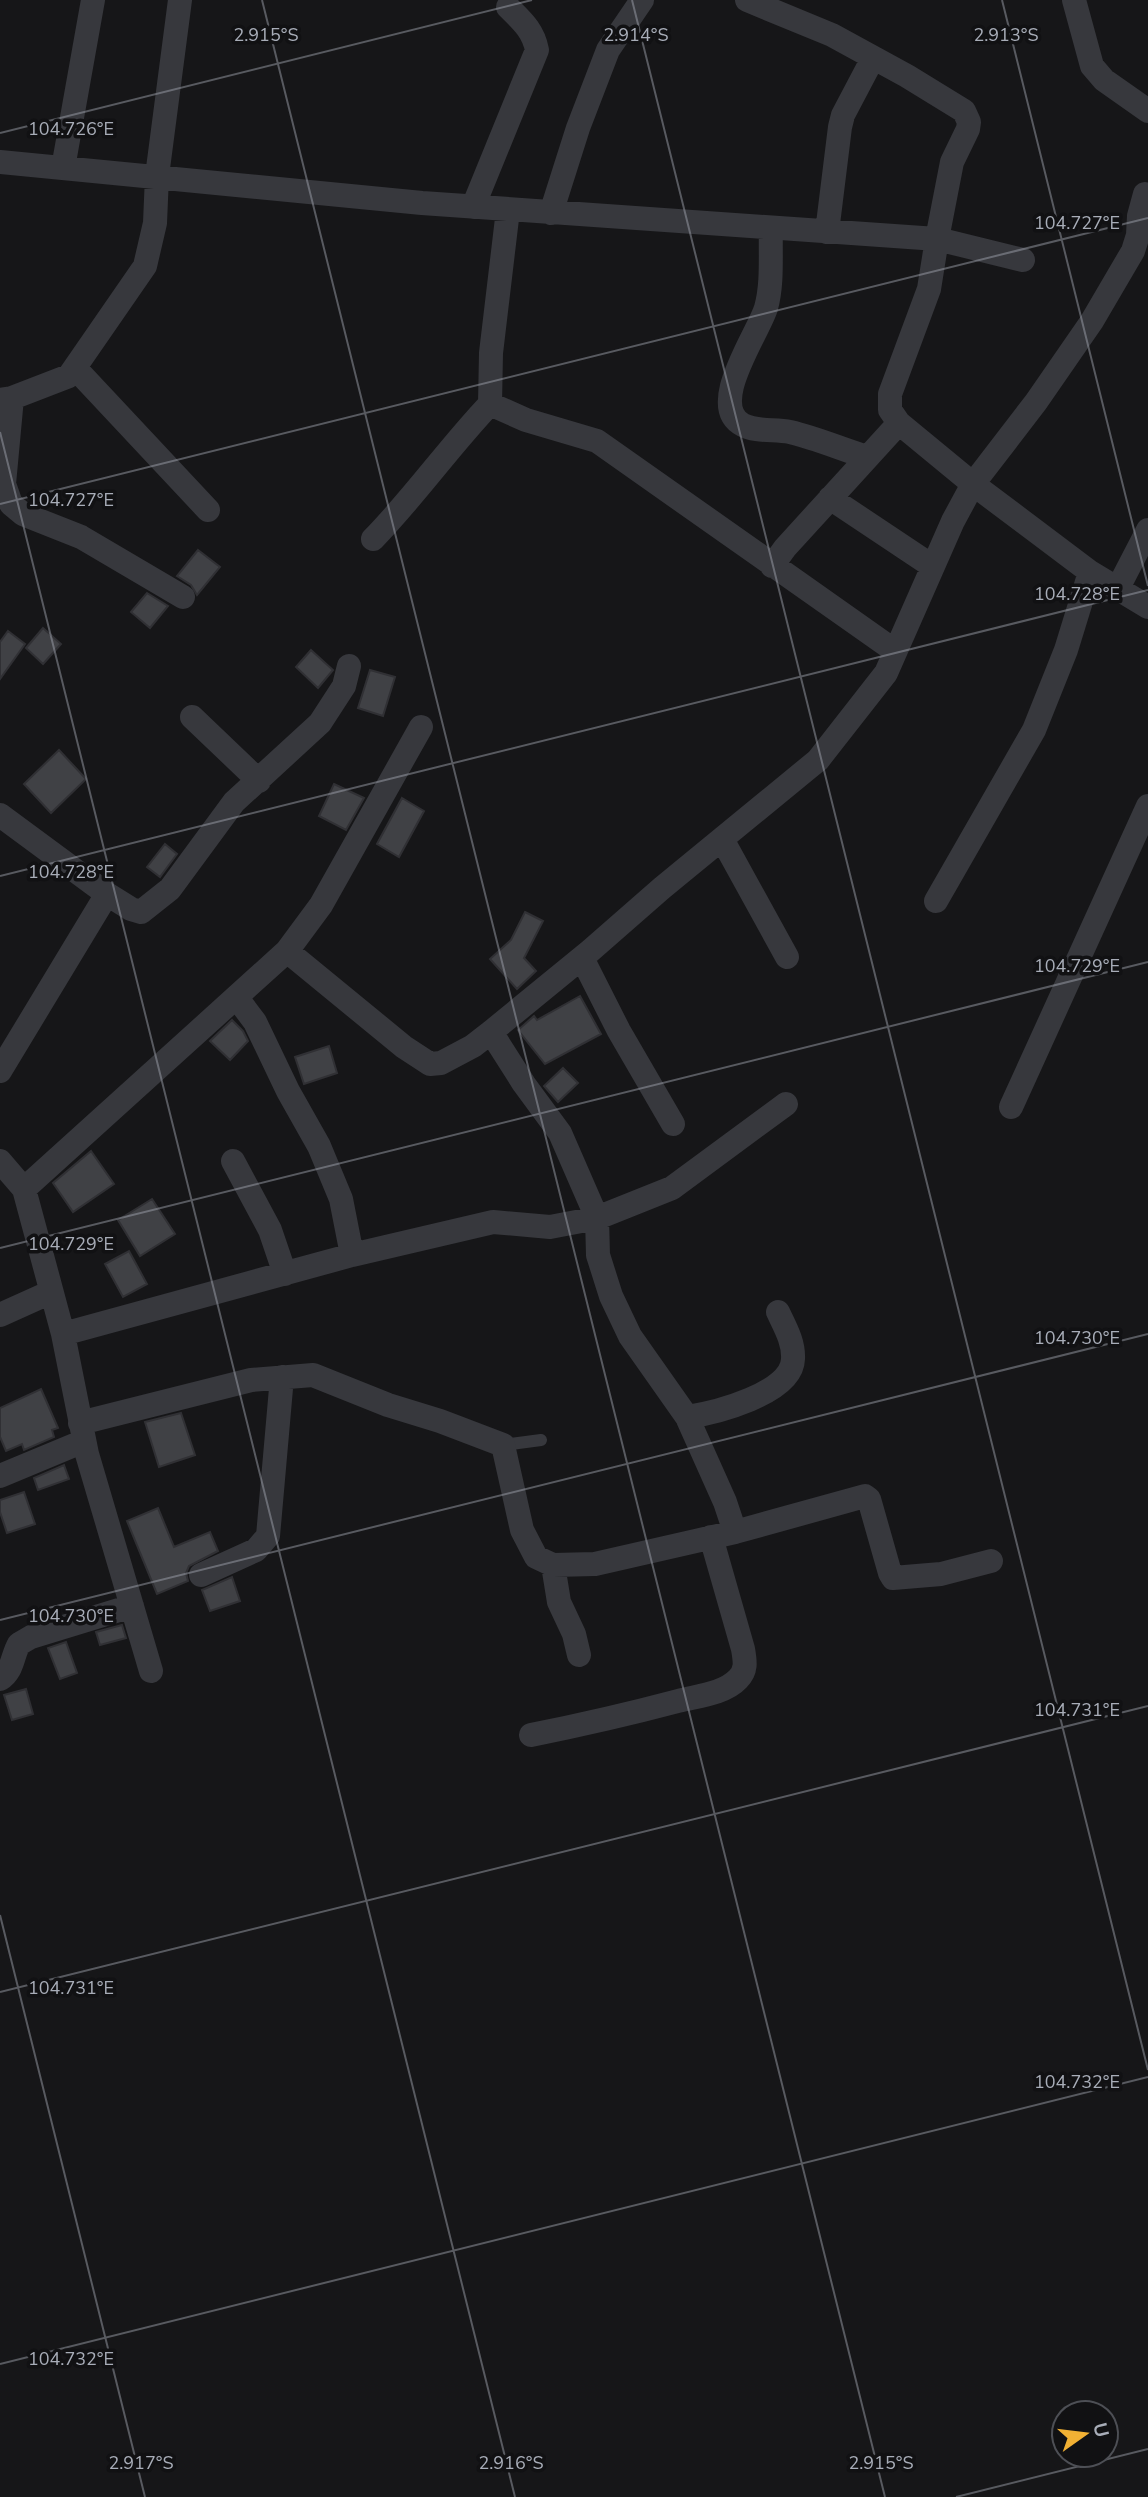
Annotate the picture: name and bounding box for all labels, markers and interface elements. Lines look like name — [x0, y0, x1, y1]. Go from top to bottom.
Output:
text: 2.915°S — [233, 23, 299, 47]
text: 2.914°S — [603, 23, 669, 47]
text: 2.913°S — [973, 23, 1039, 47]
text: 104.726°E — [28, 117, 114, 141]
text: 104.727°E — [1034, 211, 1120, 235]
text: 104.727°E — [28, 488, 114, 512]
text: 104.728°E — [1034, 582, 1120, 606]
text: 104.728°E — [28, 860, 114, 884]
text: 104.729°E — [1034, 954, 1120, 978]
text: 104.729°E — [28, 1232, 114, 1256]
text: 104.730°E — [1034, 1326, 1120, 1350]
text: 104.730°E — [28, 1604, 114, 1628]
text: 104.731°E — [1034, 1698, 1120, 1722]
text: 104.731°E — [28, 1976, 114, 2000]
text: 104.732°E — [1034, 2070, 1120, 2094]
text: 104.732°E — [28, 2347, 114, 2371]
north arrow — [1050, 2399, 1120, 2469]
text: U — [1086, 2420, 1115, 2440]
text: 2.917°S — [108, 2451, 174, 2475]
text: 2.916°S — [478, 2451, 544, 2475]
text: 2.915°S — [848, 2451, 914, 2475]

